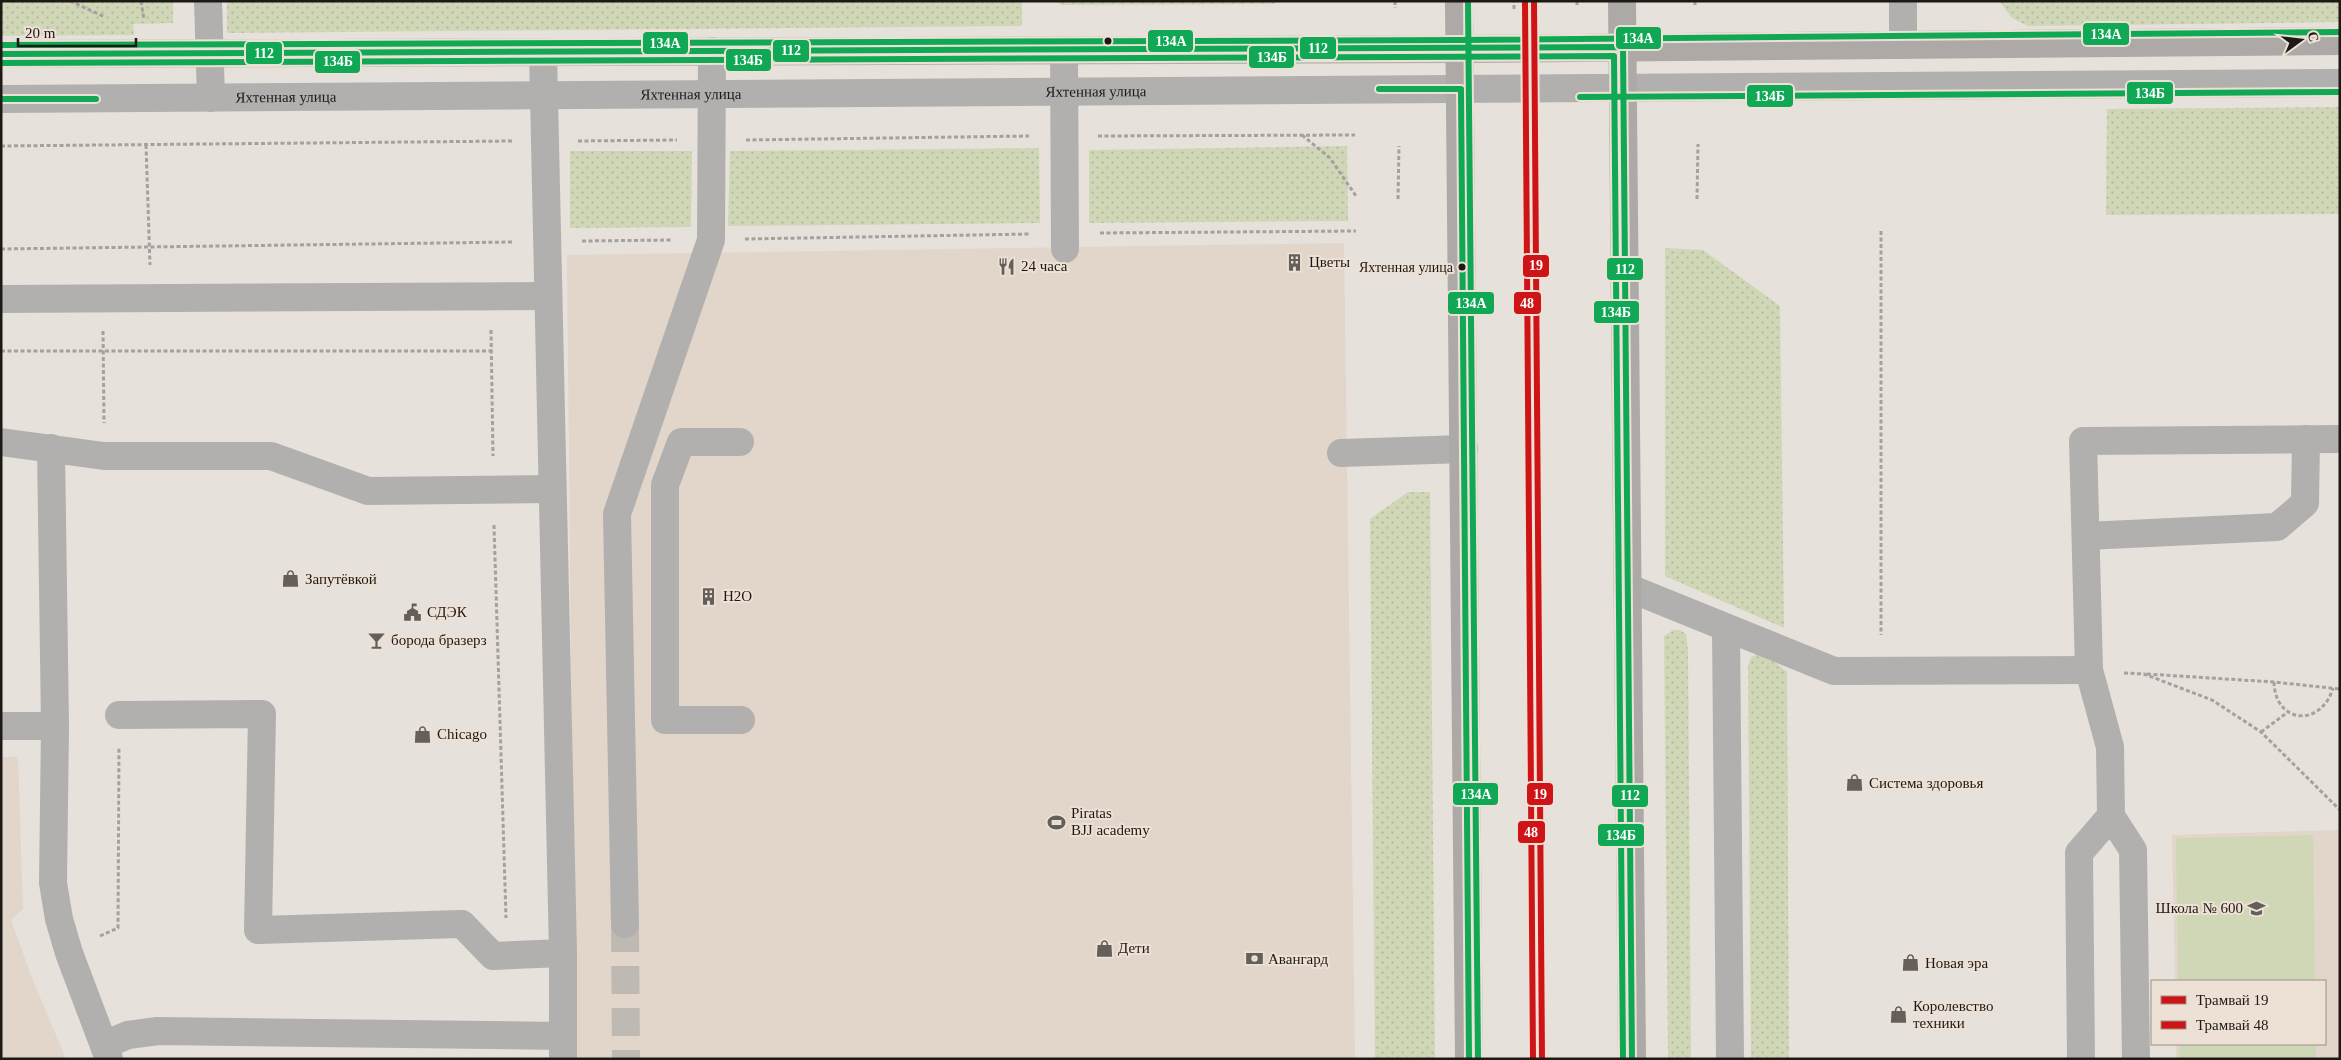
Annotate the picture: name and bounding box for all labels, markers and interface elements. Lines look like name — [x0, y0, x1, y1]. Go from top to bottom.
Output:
scale bar — [18, 15, 135, 47]
north arrow — [2276, 15, 2326, 65]
line badge: 134А — [2082, 22, 2130, 46]
text: 20 m — [25, 25, 56, 41]
line badge: 134А — [1615, 26, 1662, 50]
text: 134А — [2090, 27, 2122, 42]
line badge: 134А — [1147, 29, 1194, 53]
text: С — [2305, 30, 2322, 44]
line badge: 134А — [642, 31, 689, 55]
text: 134А — [1622, 31, 1654, 46]
text: 134А — [1155, 34, 1187, 49]
text: 134А — [649, 36, 681, 51]
unlabelled marker — [1103, 36, 1113, 46]
line badge: 112 — [1299, 36, 1337, 60]
line badge: 112 — [772, 39, 810, 63]
line badge: 112 — [245, 41, 283, 65]
text: 112 — [1308, 41, 1328, 56]
text: 112 — [781, 43, 801, 58]
line badge: 134Б — [1248, 45, 1295, 69]
text: 112 — [254, 46, 274, 61]
line badge: 134Б — [725, 48, 772, 72]
line badge: 134Б — [314, 50, 361, 74]
text: 134Б — [1257, 50, 1287, 65]
text: 134Б — [733, 53, 763, 68]
text: 134Б — [323, 54, 353, 69]
line badge: 134Б — [2126, 81, 2174, 105]
street label: Яхтенная улица — [1045, 83, 1147, 100]
line badge: 134Б — [1746, 84, 1794, 108]
street label: Яхтенная улица — [641, 86, 742, 103]
text: 134Б — [2135, 86, 2165, 101]
street label: Яхтенная улица — [236, 89, 337, 105]
text: 134Б — [1755, 89, 1785, 104]
building icon: Цветы — [1285, 252, 1305, 272]
place label: Цветы — [1309, 254, 1350, 270]
line badge: 19 — [1522, 254, 1550, 278]
restaurant icon: 24 часа — [997, 256, 1017, 276]
line badge: 112 — [1606, 257, 1644, 281]
place label: 24 часа — [1021, 258, 1068, 274]
text: 19 — [1529, 258, 1543, 273]
place label: Яхтенная улица — [1359, 260, 1454, 275]
marker: Яхтенная улица — [1457, 262, 1467, 272]
text: 112 — [1615, 262, 1635, 277]
line badge: 134А — [1447, 291, 1495, 315]
line badge: 48 — [1513, 291, 1542, 315]
text: 134А — [1455, 296, 1487, 311]
text: 48 — [1520, 296, 1534, 311]
line badge: 134Б — [1593, 300, 1640, 324]
text: 134Б — [1601, 305, 1631, 320]
shop icon: Запутёвкой — [281, 569, 301, 589]
place label: Запутёвкой — [305, 571, 377, 587]
building icon: H2O — [699, 586, 719, 606]
place label: H2O — [723, 588, 752, 604]
public building icon: СДЭК — [403, 602, 423, 622]
place label: СДЭК — [427, 604, 468, 620]
bar icon: борода бразерз — [367, 630, 387, 650]
place label: борода бразерз — [391, 632, 487, 648]
shop icon: Chicago — [413, 724, 433, 744]
place label: Chicago — [437, 726, 487, 742]
shop icon: Cистема здоровья — [1845, 773, 1865, 793]
place label: Cистема здоровья — [1869, 775, 1983, 791]
line badge: 134А — [1452, 782, 1499, 806]
line badge: 19 — [1526, 782, 1554, 806]
line badge: 112 — [1611, 784, 1649, 808]
text: 134А — [1460, 787, 1492, 802]
text: 19 — [1533, 787, 1547, 802]
text: 112 — [1620, 788, 1640, 803]
place label: Piratas BJJ academy — [1071, 805, 1150, 838]
sports icon: Piratas BJJ academy — [1047, 812, 1067, 832]
line badge: 48 — [1517, 820, 1546, 844]
line badge: 134Б — [1597, 823, 1645, 847]
text: 48 — [1524, 825, 1538, 840]
text: 134Б — [1606, 828, 1636, 843]
school or university icon: Школа № 600 — [2247, 898, 2267, 918]
place label: Школа № 600 — [2156, 900, 2243, 916]
shop icon: Дети — [1094, 938, 1114, 958]
place label: Дети — [1118, 940, 1150, 956]
bank icon: Авангард — [1244, 949, 1264, 969]
place label: Авангард — [1268, 951, 1329, 967]
shop icon: Новая эра — [1901, 953, 1921, 973]
place label: Новая эра — [1925, 955, 1988, 971]
legend — [2151, 980, 2326, 1045]
text: Трамвай 19 — [2196, 992, 2269, 1008]
place label: Королевство техники — [1913, 998, 1993, 1031]
shop icon: Королевство техники — [1889, 1005, 1909, 1025]
text: Трамвай 48 — [2196, 1017, 2269, 1033]

